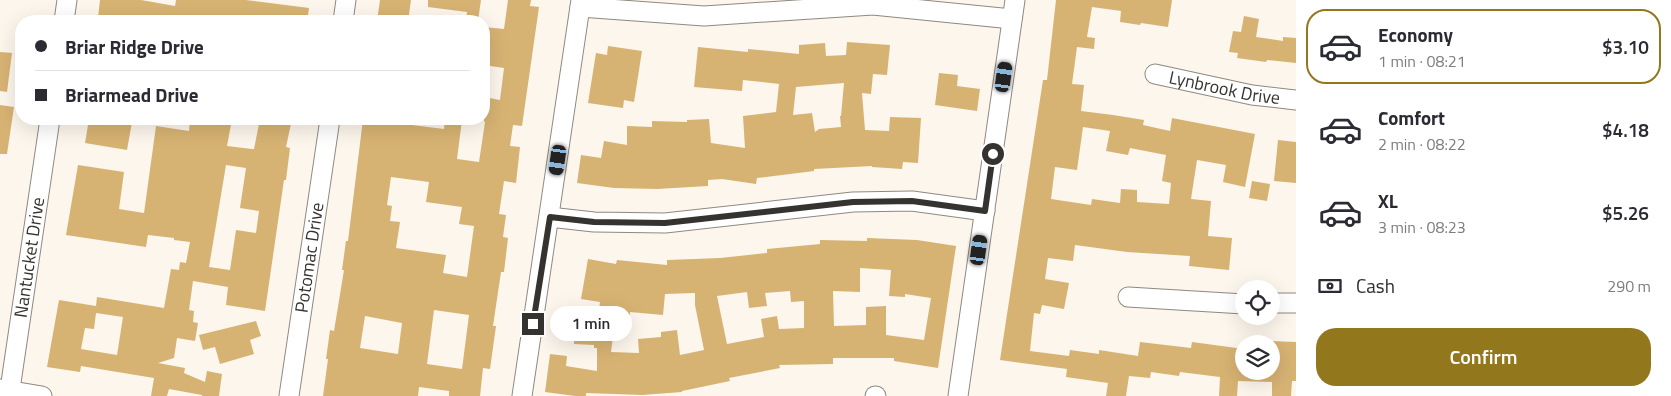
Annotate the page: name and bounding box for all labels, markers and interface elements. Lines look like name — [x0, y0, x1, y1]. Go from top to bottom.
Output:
text: Economy — [1378, 20, 1453, 49]
icon: car — [1318, 24, 1363, 69]
text: Briar Ridge Drive — [65, 32, 204, 61]
text: $3.10 — [1602, 32, 1649, 61]
text: 1 min · 08:21 — [1378, 49, 1466, 73]
car — [994, 61, 1013, 93]
street label: Lynbrook Drive — [1167, 63, 1282, 111]
text: Briarmead Drive — [65, 80, 198, 109]
text: Comfort — [1378, 103, 1445, 132]
icon: car — [1318, 107, 1363, 152]
text: $4.18 — [1602, 115, 1649, 144]
text: 2 min · 08:22 — [1378, 132, 1466, 156]
route start — [982, 143, 1004, 165]
car — [548, 144, 567, 176]
text: XL — [1378, 186, 1398, 215]
icon: car — [1318, 190, 1363, 235]
street label: Nantucket Drive — [7, 195, 51, 320]
text: $5.26 — [1602, 198, 1649, 227]
street label: Potomac Drive — [288, 200, 331, 314]
text: 3 min · 08:23 — [1378, 215, 1466, 239]
car — [969, 234, 988, 266]
text: Cash — [1356, 271, 1395, 300]
icon: cash — [1316, 272, 1344, 300]
text: 290 m — [1607, 274, 1651, 298]
map controls — [1235, 280, 1280, 380]
button: locate — [1235, 280, 1280, 325]
callout: 1 min — [550, 306, 633, 342]
text: 1 min — [572, 311, 610, 335]
route end — [522, 313, 544, 335]
button: Confirm — [1316, 328, 1651, 386]
button: layers — [1235, 335, 1280, 380]

